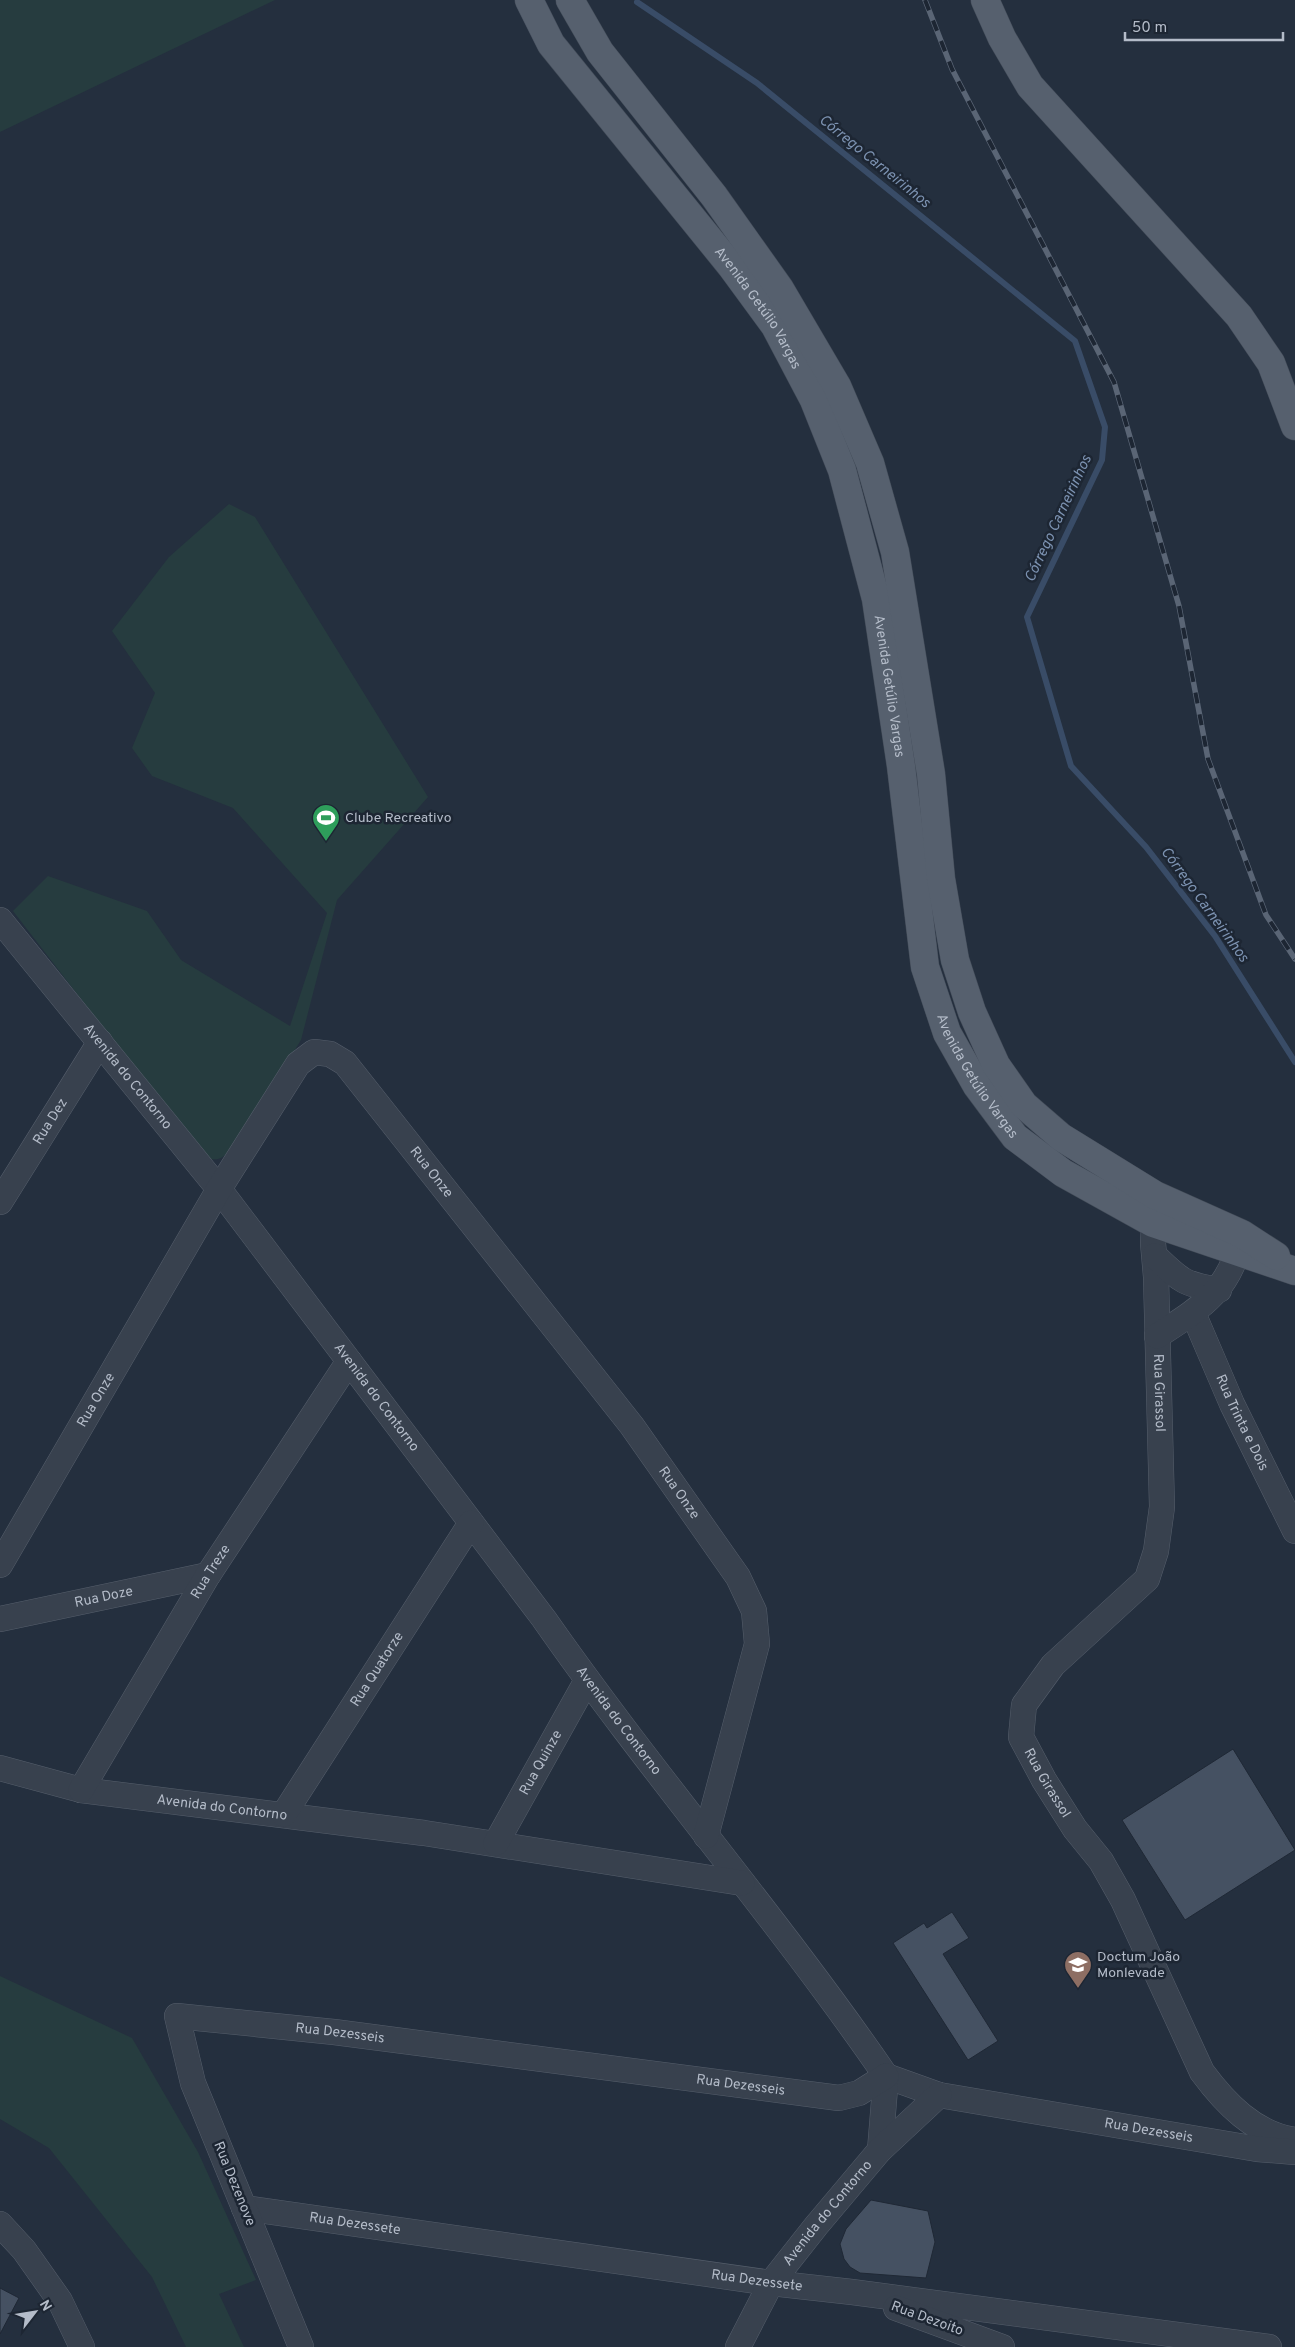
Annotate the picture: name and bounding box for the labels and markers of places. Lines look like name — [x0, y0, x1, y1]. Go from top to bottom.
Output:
sports icon: Clube Recreativo — [311, 803, 341, 842]
place label: Clube Recreativo — [345, 810, 452, 827]
place label: Doctum João Monlevade — [1097, 1949, 1180, 1982]
school or university icon: Doctum João Monlevade — [1063, 1950, 1093, 1989]

